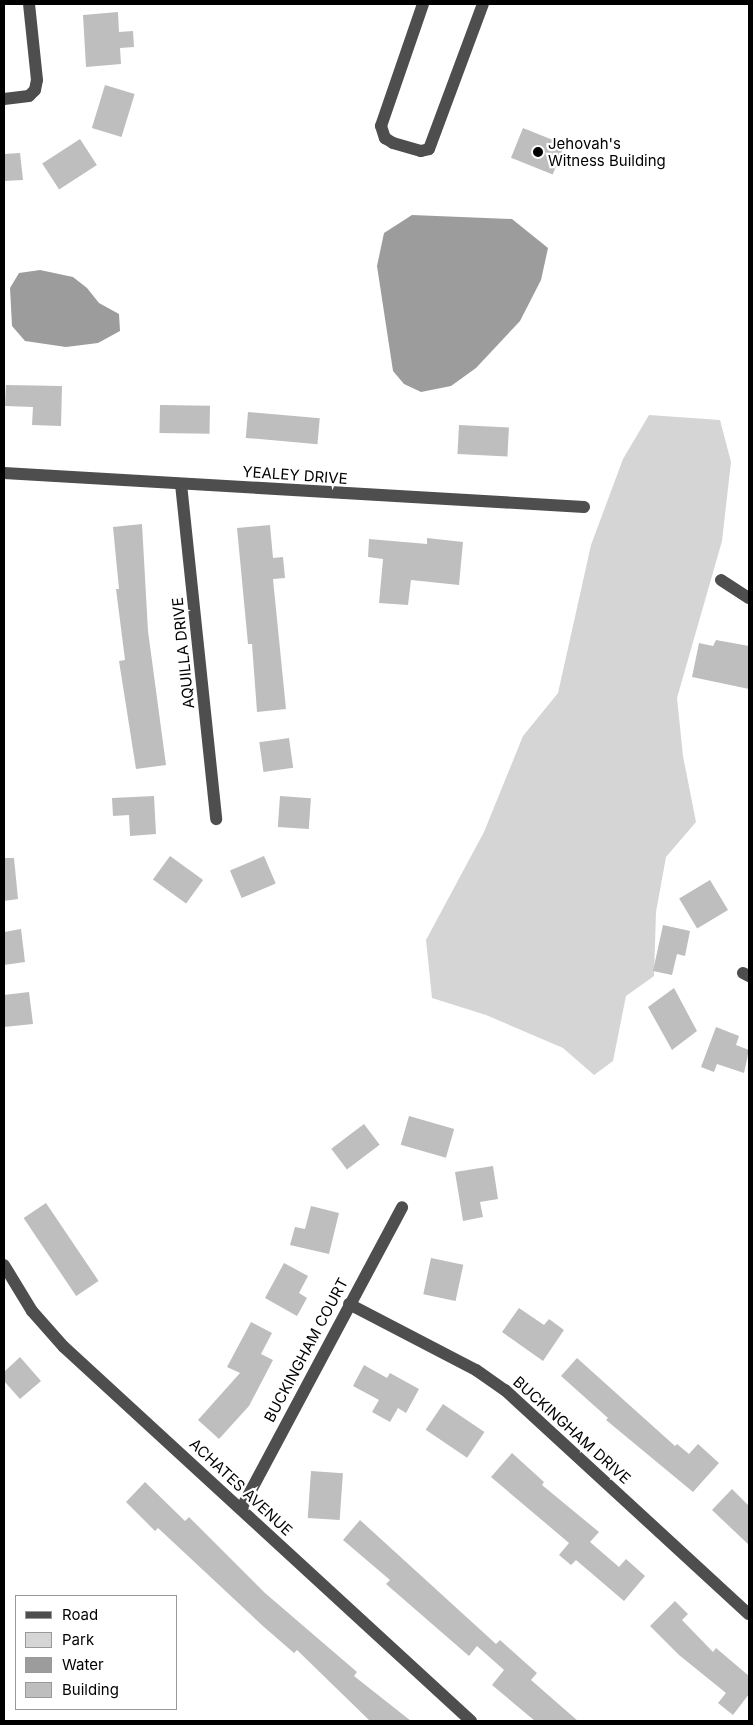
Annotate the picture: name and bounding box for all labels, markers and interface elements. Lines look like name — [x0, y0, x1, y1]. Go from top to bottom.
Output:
place label: Jehovah's Witness Building — [548, 134, 666, 169]
marker: Jehovah's Witness Building — [532, 146, 544, 158]
street label: YEALEY DRIVE — [242, 462, 348, 488]
street label: AQUILLA DRIVE — [168, 596, 198, 710]
street label: BUCKINGHAM COURT — [260, 1275, 352, 1425]
street label: BUCKINGHAM DRIVE — [510, 1373, 634, 1487]
street label: ACHATES AVENUE — [186, 1435, 296, 1539]
legend — [15, 1595, 178, 1710]
text: Road — [62, 1605, 98, 1624]
text: Park — [62, 1630, 94, 1649]
text: Water — [62, 1655, 104, 1674]
text: Building — [62, 1680, 119, 1699]

